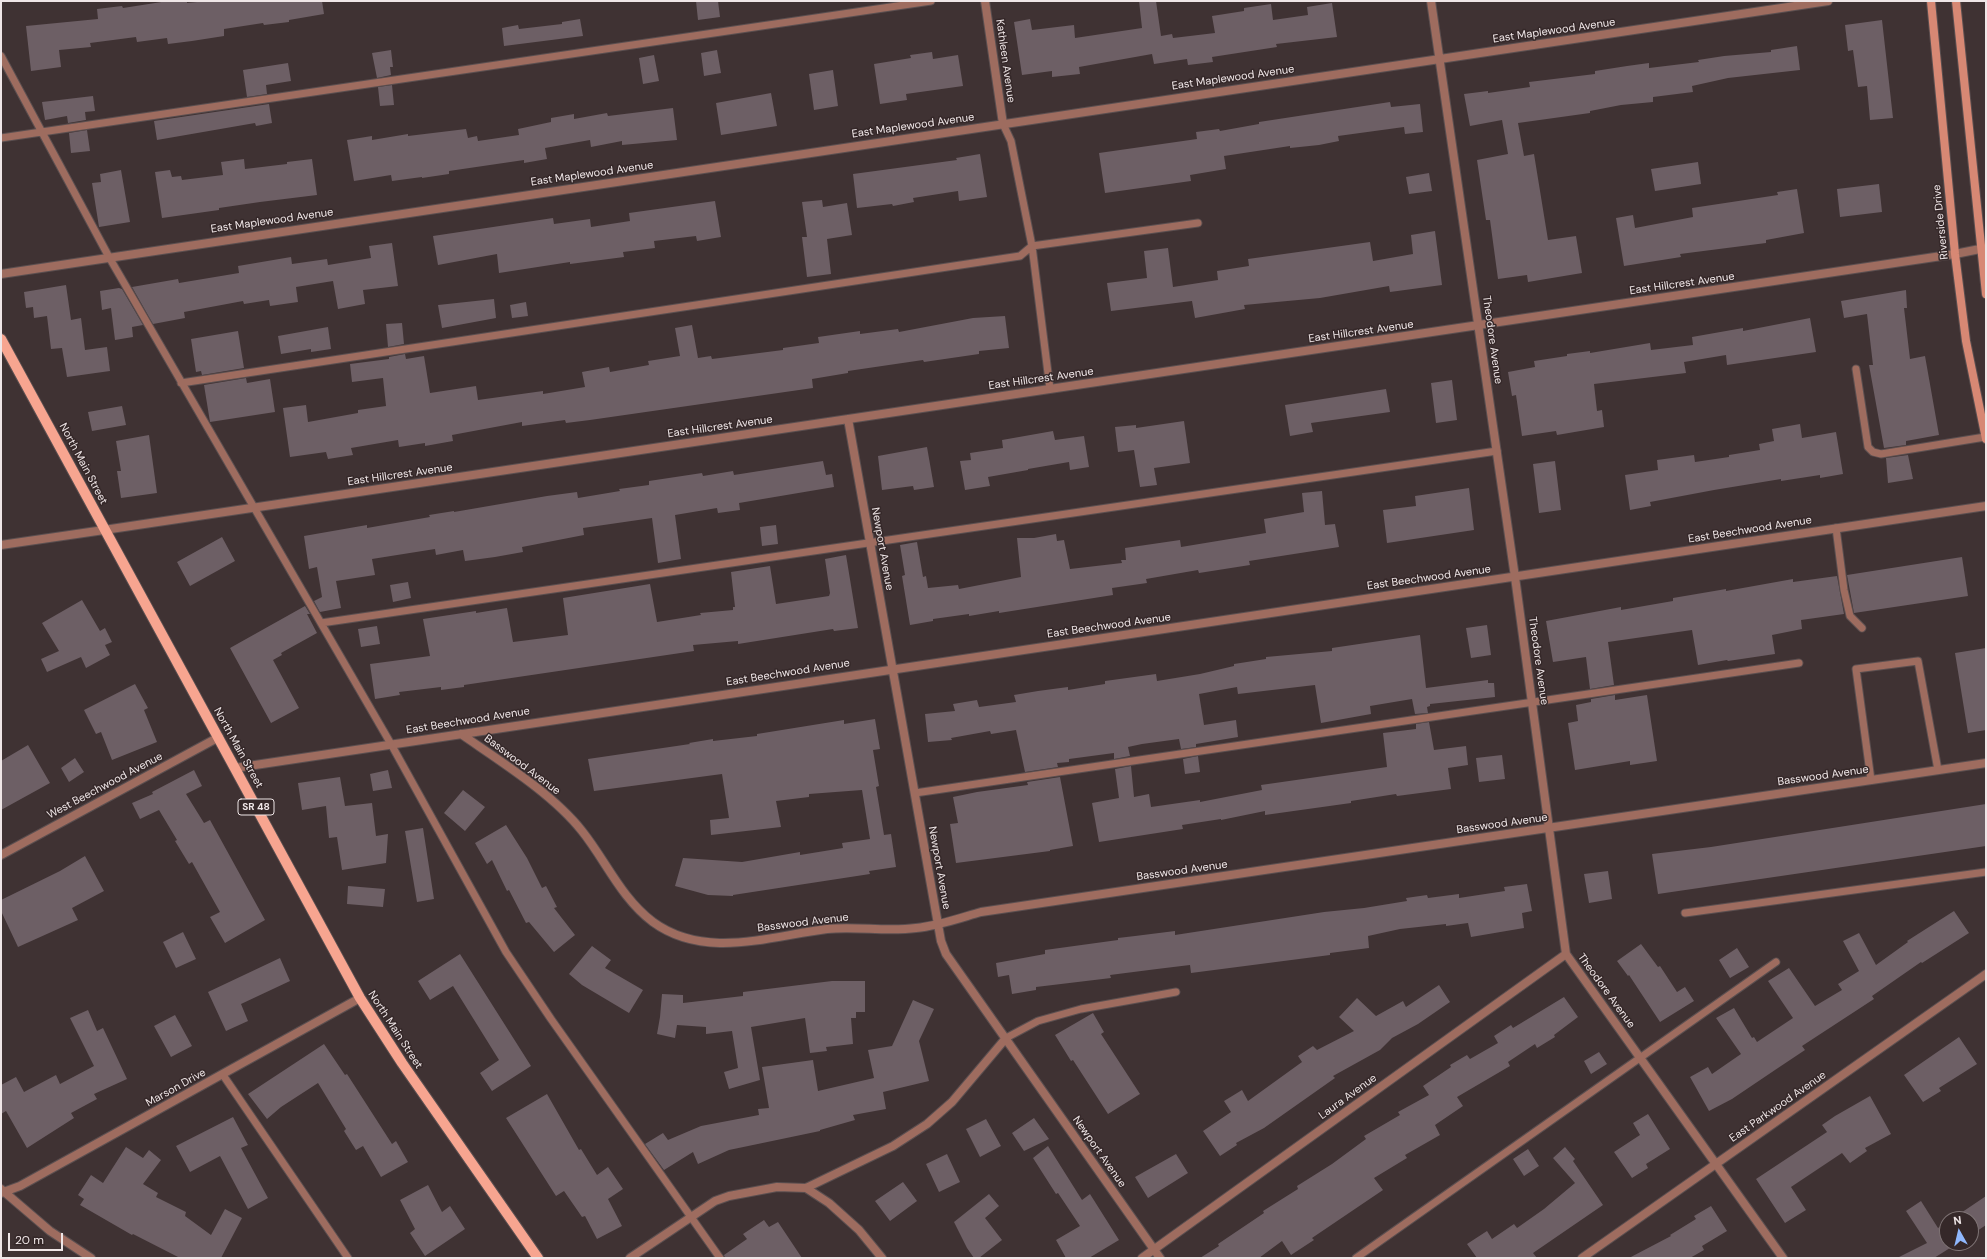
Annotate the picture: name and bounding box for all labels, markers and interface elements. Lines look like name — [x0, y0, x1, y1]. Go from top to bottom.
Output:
street label: East Maplewood Avenue — [1492, 16, 1616, 46]
street label: Kathleen Avenue — [993, 18, 1017, 104]
street label: East Maplewood Avenue — [1171, 63, 1295, 93]
street label: East Maplewood Avenue — [851, 111, 975, 141]
street label: East Maplewood Avenue — [530, 159, 654, 189]
street label: Riverside Drive — [1931, 184, 1951, 260]
street label: East Maplewood Avenue — [210, 206, 334, 236]
street label: East Hillcrest Avenue — [1629, 270, 1735, 298]
street label: Theodore Avenue — [1479, 295, 1505, 385]
street label: East Hillcrest Avenue — [1308, 318, 1414, 346]
street label: East Hillcrest Avenue — [988, 365, 1094, 393]
street label: East Hillcrest Avenue — [667, 413, 773, 441]
street label: North Main Street — [56, 421, 110, 507]
street label: East Hillcrest Avenue — [347, 461, 453, 489]
street label: Newport Avenue — [868, 506, 896, 592]
street label: East Beechwood Avenue — [1687, 514, 1813, 546]
street label: East Beechwood Avenue — [1366, 563, 1492, 593]
street label: East Beechwood Avenue — [1046, 611, 1172, 641]
street label: Theodore Avenue — [1525, 616, 1551, 706]
street label: East Beechwood Avenue — [725, 657, 851, 689]
street label: North Main Street — [210, 705, 266, 791]
street label: East Beechwood Avenue — [405, 705, 531, 737]
street label: Basswood Avenue — [481, 732, 563, 798]
street label: West Beechwood Avenue — [45, 750, 165, 822]
street label: Basswood Avenue — [1777, 763, 1869, 789]
road number: SR 48 — [238, 799, 274, 815]
street label: Basswood Avenue — [1456, 811, 1548, 837]
street label: Newport Avenue — [925, 825, 953, 911]
street label: Basswood Avenue — [1136, 858, 1228, 884]
street label: Basswood Avenue — [757, 911, 849, 935]
street label: Theodore Avenue — [1574, 951, 1638, 1031]
street label: North Main Street — [365, 989, 425, 1071]
street label: Marson Drive — [144, 1066, 208, 1110]
street label: East Parkwood Avenue — [1727, 1069, 1829, 1145]
street label: Laura Avenue — [1316, 1072, 1380, 1122]
street label: Newport Avenue — [1069, 1114, 1129, 1190]
north arrow — [1939, 1211, 1979, 1251]
text: N — [1953, 1213, 1962, 1228]
scale bar — [10, 1225, 65, 1251]
text: 20 m — [15, 1232, 44, 1248]

